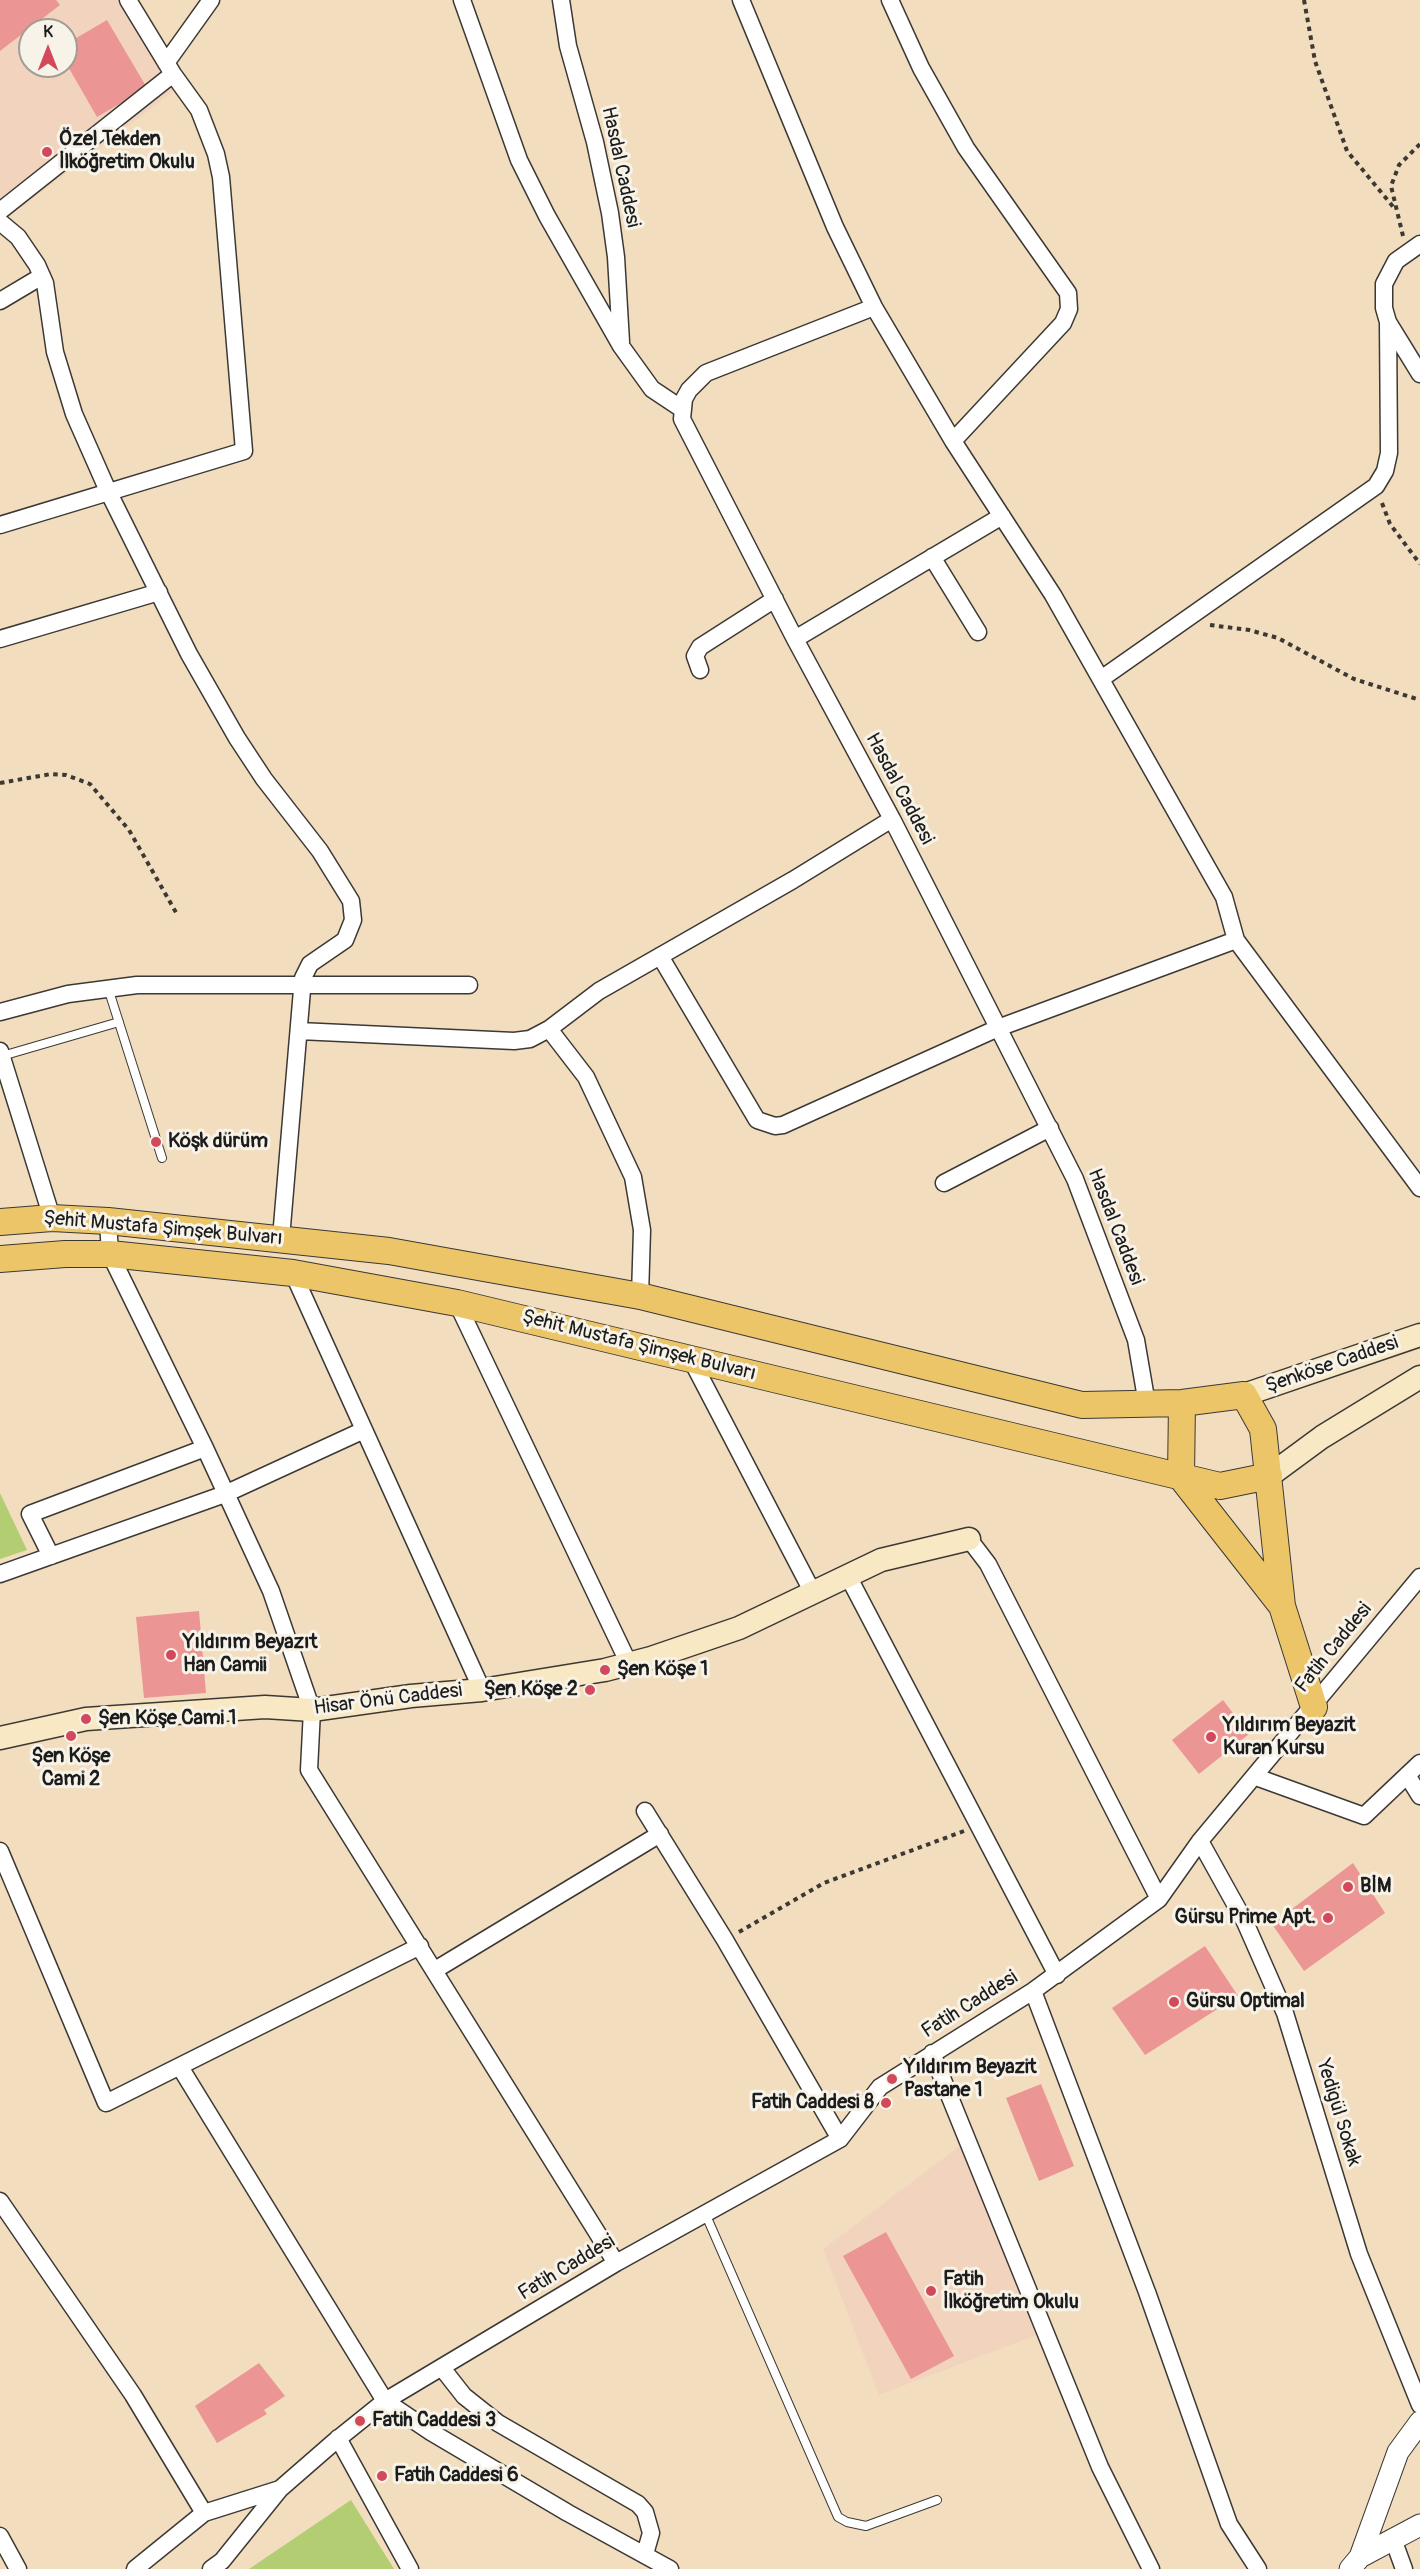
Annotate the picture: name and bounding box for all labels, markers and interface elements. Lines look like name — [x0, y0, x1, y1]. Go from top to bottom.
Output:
north arrow — [18, 18, 78, 78]
text: K — [43, 22, 53, 42]
street label: Hasdal Caddesi — [595, 104, 645, 230]
place label: Özel Tekden İlköğretim Okulu — [59, 128, 195, 175]
marker: Özel Tekden İlköğretim Okulu — [40, 145, 54, 159]
street label: Hasdal Caddesi — [860, 729, 938, 849]
place label: Köşk dürüm — [168, 1130, 268, 1154]
marker: Köşk dürüm — [149, 1135, 163, 1149]
street label: Hasdal Caddesi — [1082, 1165, 1148, 1289]
street label: Şehit Mustafa Şimşek Bulvarı — [42, 1207, 284, 1251]
street label: Şehit Mustafa Şimşek Bulvarı — [520, 1305, 758, 1387]
street label: Şenköse Caddesi — [1262, 1331, 1402, 1399]
street label: Fatih Caddesi — [1290, 1598, 1378, 1698]
place label: Yıldırım Beyazıt Han Camii — [183, 1631, 317, 1678]
marker: Yıldırım Beyazıt Han Camii — [164, 1648, 178, 1662]
place label: Şen Köşe 1 — [617, 1658, 708, 1682]
marker: Şen Köşe 1 — [598, 1663, 612, 1677]
place label: Şen Köşe 2 — [484, 1678, 578, 1702]
street label: Hisar Önü Caddesi — [312, 1679, 464, 1721]
marker: Şen Köşe 2 — [583, 1683, 597, 1697]
place label: Şen Köşe Cami 1 — [98, 1707, 236, 1731]
marker: Şen Köşe Cami 1 — [79, 1712, 93, 1726]
place label: Yıldırım Beyazit Kuran Kursu — [1223, 1714, 1356, 1761]
marker: Şen Köşe Cami 2 — [64, 1729, 78, 1743]
marker: Yıldırım Beyazit Kuran Kursu — [1204, 1730, 1218, 1744]
place label: Şen Köşe Cami 2 — [32, 1745, 110, 1792]
place label: BİM — [1360, 1875, 1391, 1899]
marker: BİM — [1341, 1880, 1355, 1894]
place label: Gürsu Prime Apt. — [1175, 1906, 1316, 1930]
marker: Gürsu Prime Apt. — [1321, 1911, 1335, 1925]
street label: Fatih Caddesi — [918, 1966, 1022, 2044]
place label: Gürsu Optimal — [1186, 1990, 1305, 2014]
marker: Gürsu Optimal — [1167, 1995, 1181, 2009]
place label: Yıldırım Beyazit Pastane 1 — [904, 2056, 1037, 2103]
street label: Yedigül Sokak — [1310, 2057, 1366, 2169]
marker: Yıldırım Beyazit Pastane 1 — [885, 2072, 899, 2086]
place label: Fatih Caddesi 8 — [751, 2091, 874, 2115]
marker: Fatih Caddesi 8 — [879, 2096, 893, 2110]
street label: Fatih Caddesi — [514, 2230, 620, 2306]
place label: Fatih İlköğretim Okulu — [943, 2268, 1079, 2315]
marker: Fatih İlköğretim Okulu — [924, 2284, 938, 2298]
place label: Fatih Caddesi 3 — [372, 2409, 496, 2433]
marker: Fatih Caddesi 3 — [353, 2414, 367, 2428]
place label: Fatih Caddesi 6 — [394, 2464, 519, 2488]
marker: Fatih Caddesi 6 — [375, 2469, 389, 2483]

